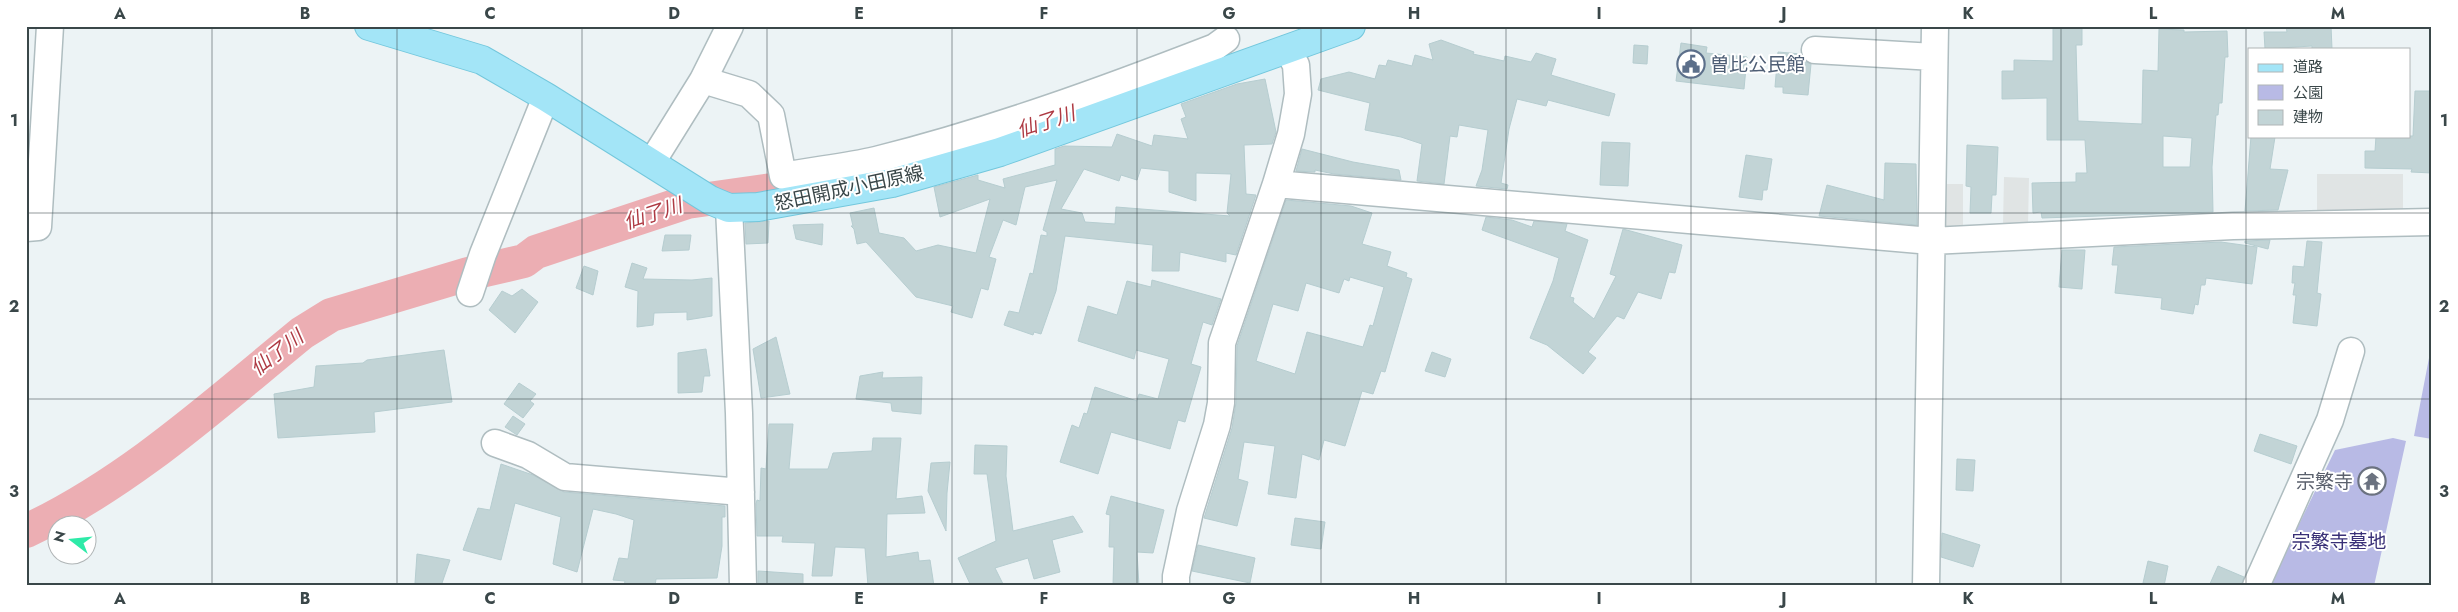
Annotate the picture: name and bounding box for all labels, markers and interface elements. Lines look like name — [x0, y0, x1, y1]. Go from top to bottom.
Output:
text: A — [113, 2, 126, 25]
text: B — [300, 2, 310, 25]
text: C — [484, 2, 496, 25]
text: D — [668, 2, 680, 25]
text: E — [854, 2, 864, 25]
text: F — [1040, 2, 1048, 25]
text: G — [1222, 2, 1236, 25]
text: H — [1408, 2, 1420, 25]
text: I — [1596, 2, 1602, 25]
text: J — [1778, 2, 1787, 25]
text: K — [1962, 2, 1974, 25]
text: L — [2149, 2, 2158, 25]
text: M — [2331, 2, 2345, 25]
legend — [2248, 48, 2410, 138]
public building icon: 曽比公民館 — [1676, 49, 1706, 79]
place label: 曽比公民館 — [1710, 51, 1805, 78]
text: 道路 — [2293, 56, 2323, 78]
text: 公園 — [2293, 82, 2323, 104]
water label: 仙了川 — [1013, 98, 1081, 145]
text: 建物 — [2293, 106, 2323, 128]
text: 1 — [10, 109, 18, 132]
text: 1 — [2440, 109, 2448, 132]
street label: 怒田開成小田原線 — [772, 159, 926, 217]
water label: 仙了川 — [620, 190, 688, 237]
text: 2 — [9, 295, 19, 318]
text: 2 — [2439, 295, 2449, 318]
water label: 仙了川 — [244, 322, 311, 383]
temple icon: 宗繁寺 — [2357, 466, 2387, 496]
place label: 宗繁寺 — [2296, 468, 2353, 495]
text: 3 — [9, 480, 19, 503]
text: 3 — [2439, 480, 2449, 503]
north arrow — [48, 514, 98, 564]
text: N — [48, 528, 71, 545]
park label: 宗繁寺墓地 — [2291, 528, 2387, 555]
text: A — [113, 587, 126, 610]
text: B — [300, 587, 310, 610]
text: C — [484, 587, 496, 610]
text: D — [668, 587, 680, 610]
text: E — [854, 587, 864, 610]
text: F — [1040, 587, 1048, 610]
text: G — [1222, 587, 1236, 610]
text: H — [1408, 587, 1420, 610]
text: I — [1596, 587, 1602, 610]
text: J — [1778, 587, 1787, 610]
text: K — [1962, 587, 1974, 610]
text: L — [2149, 587, 2158, 610]
text: M — [2331, 587, 2345, 610]

